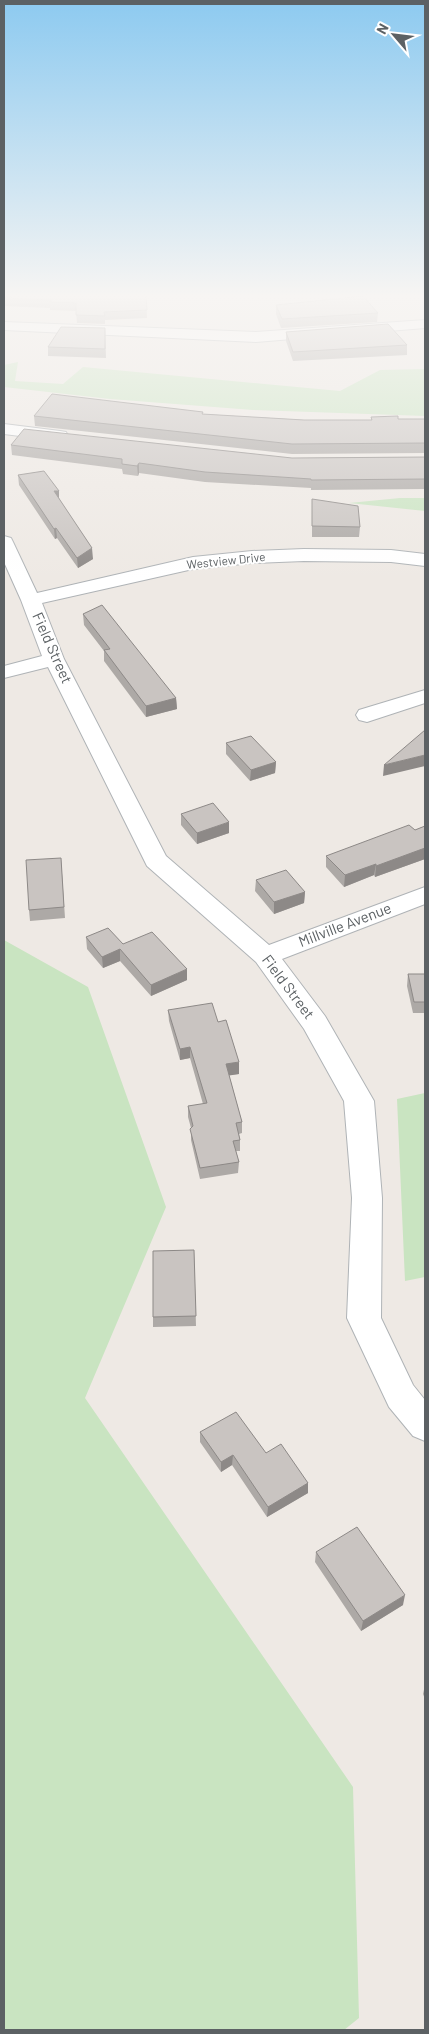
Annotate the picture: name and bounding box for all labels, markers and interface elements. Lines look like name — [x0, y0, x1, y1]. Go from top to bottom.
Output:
north arrow — [369, 10, 419, 60]
text: N — [372, 21, 392, 37]
street label: Westview Drive — [186, 549, 266, 571]
street label: Field Street — [29, 609, 77, 686]
street label: Millville Avenue — [296, 898, 394, 950]
street label: Field Street — [259, 951, 319, 1022]

